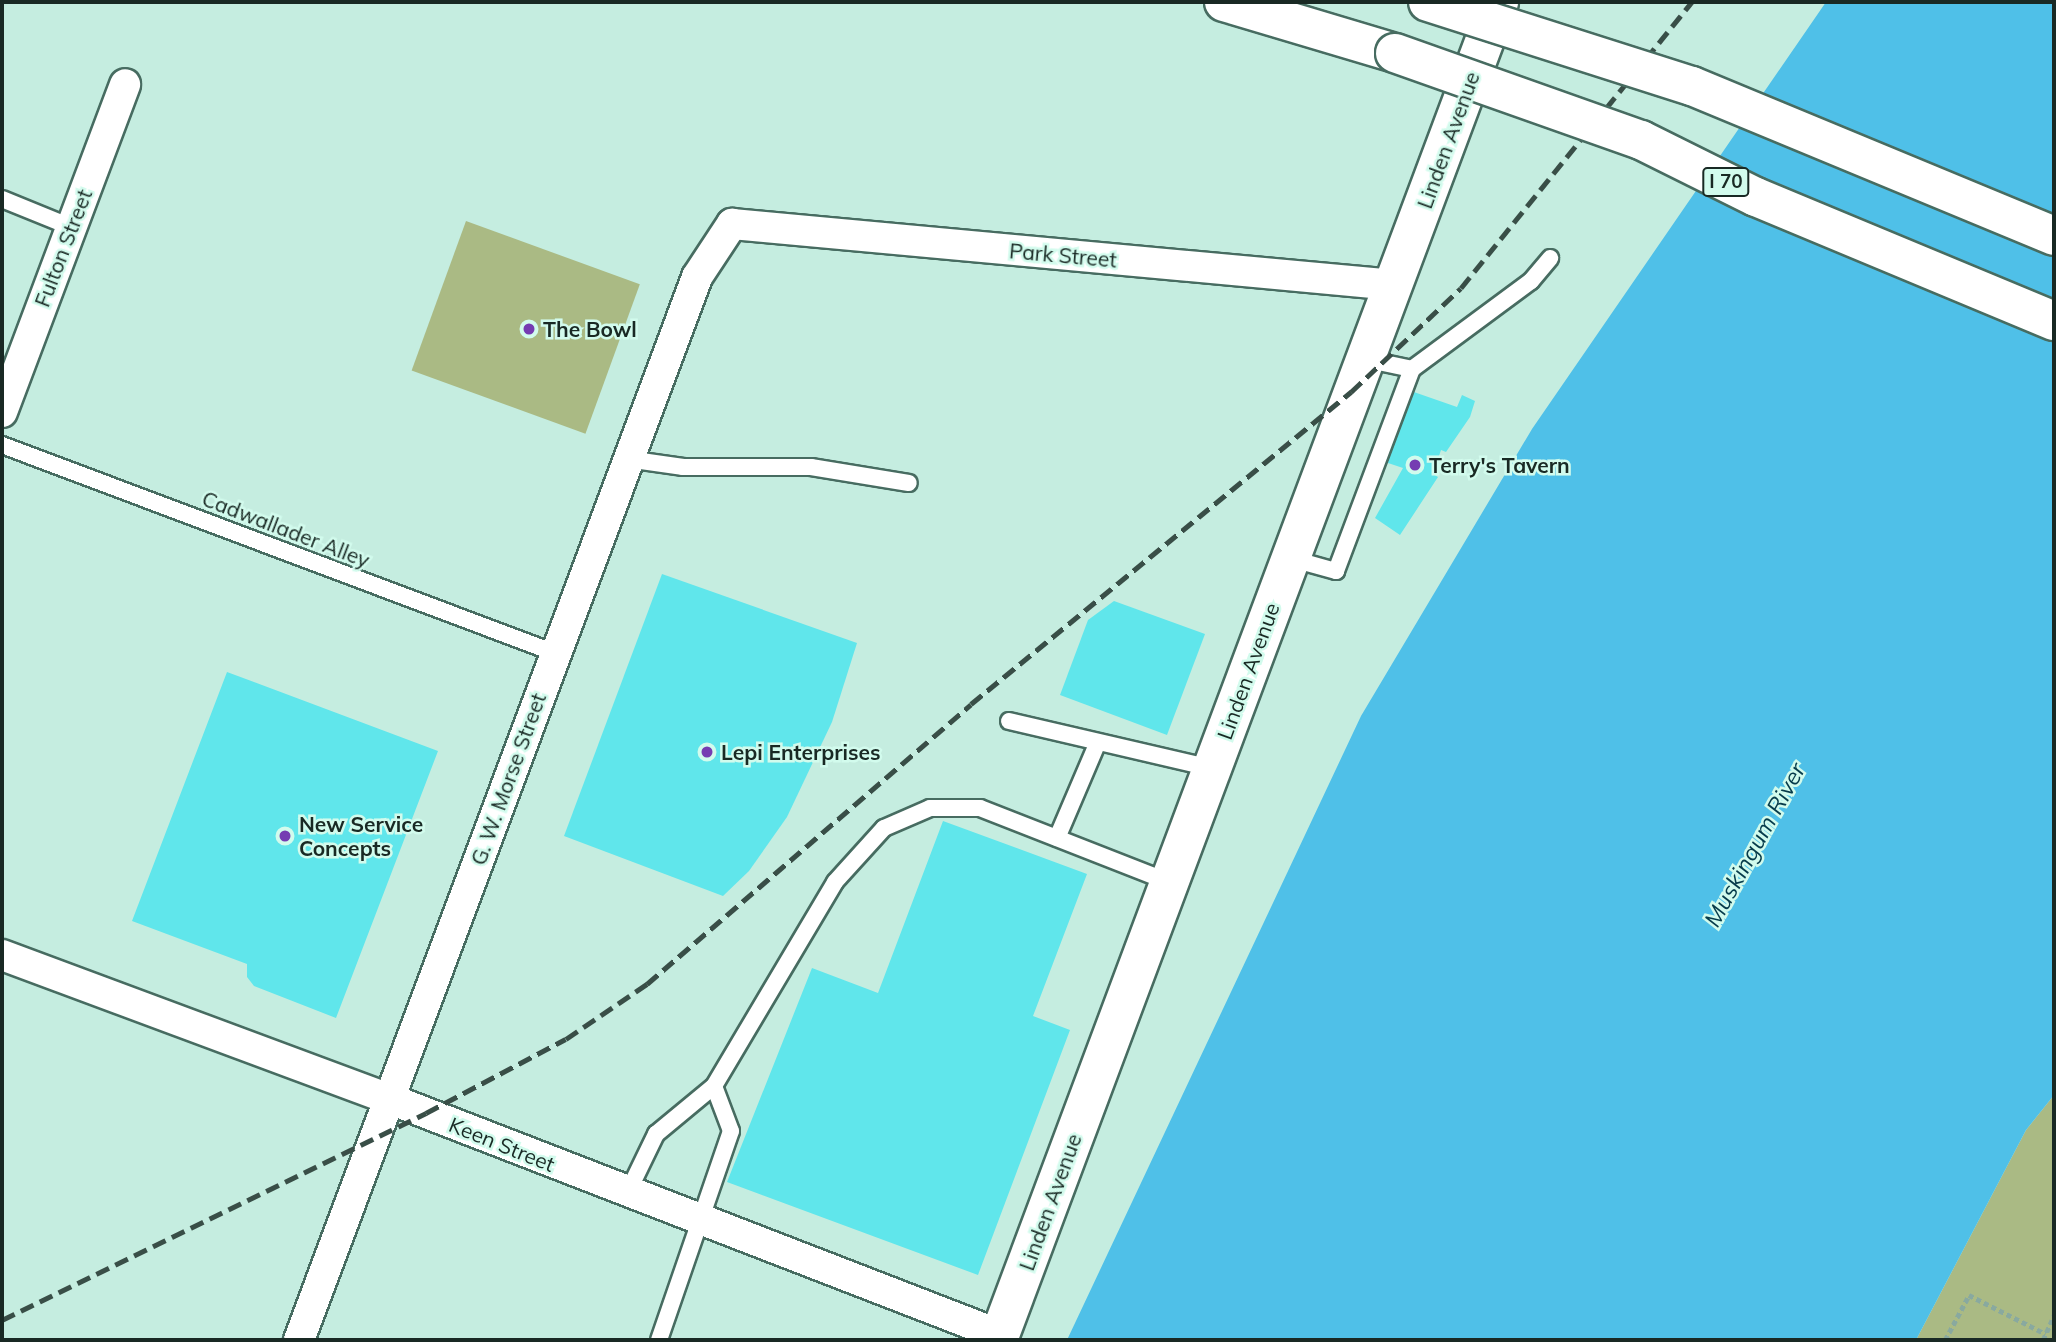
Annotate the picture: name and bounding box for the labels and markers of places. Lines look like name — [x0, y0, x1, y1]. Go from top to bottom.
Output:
place label: The Bowl — [543, 316, 637, 342]
marker: The Bowl — [521, 321, 537, 337]
place label: Terry's Tavern — [1429, 452, 1570, 478]
marker: Terry's Tavern — [1407, 457, 1423, 473]
place label: Lepi Enterprises — [721, 739, 880, 765]
marker: Lepi Enterprises — [699, 744, 715, 760]
place label: New Service Concepts — [299, 811, 423, 861]
marker: New Service Concepts — [277, 828, 293, 844]

